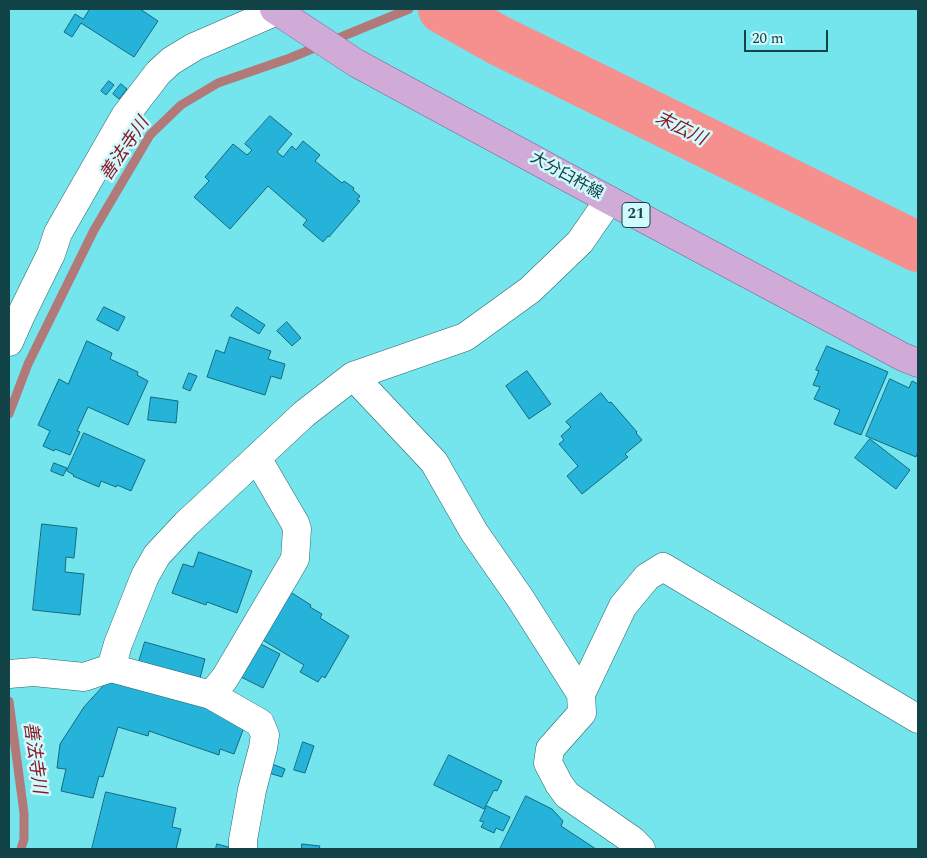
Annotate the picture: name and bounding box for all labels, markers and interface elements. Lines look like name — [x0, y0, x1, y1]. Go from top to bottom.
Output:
scale bar — [747, 20, 831, 52]
text: 20 m — [752, 27, 784, 50]
water label: 末広川 — [651, 108, 709, 152]
water label: 善法寺川 — [97, 114, 155, 186]
street label: 大分臼杵線 — [526, 149, 606, 205]
road number: 21 — [622, 202, 650, 228]
water label: 善法寺川 — [17, 721, 49, 795]

